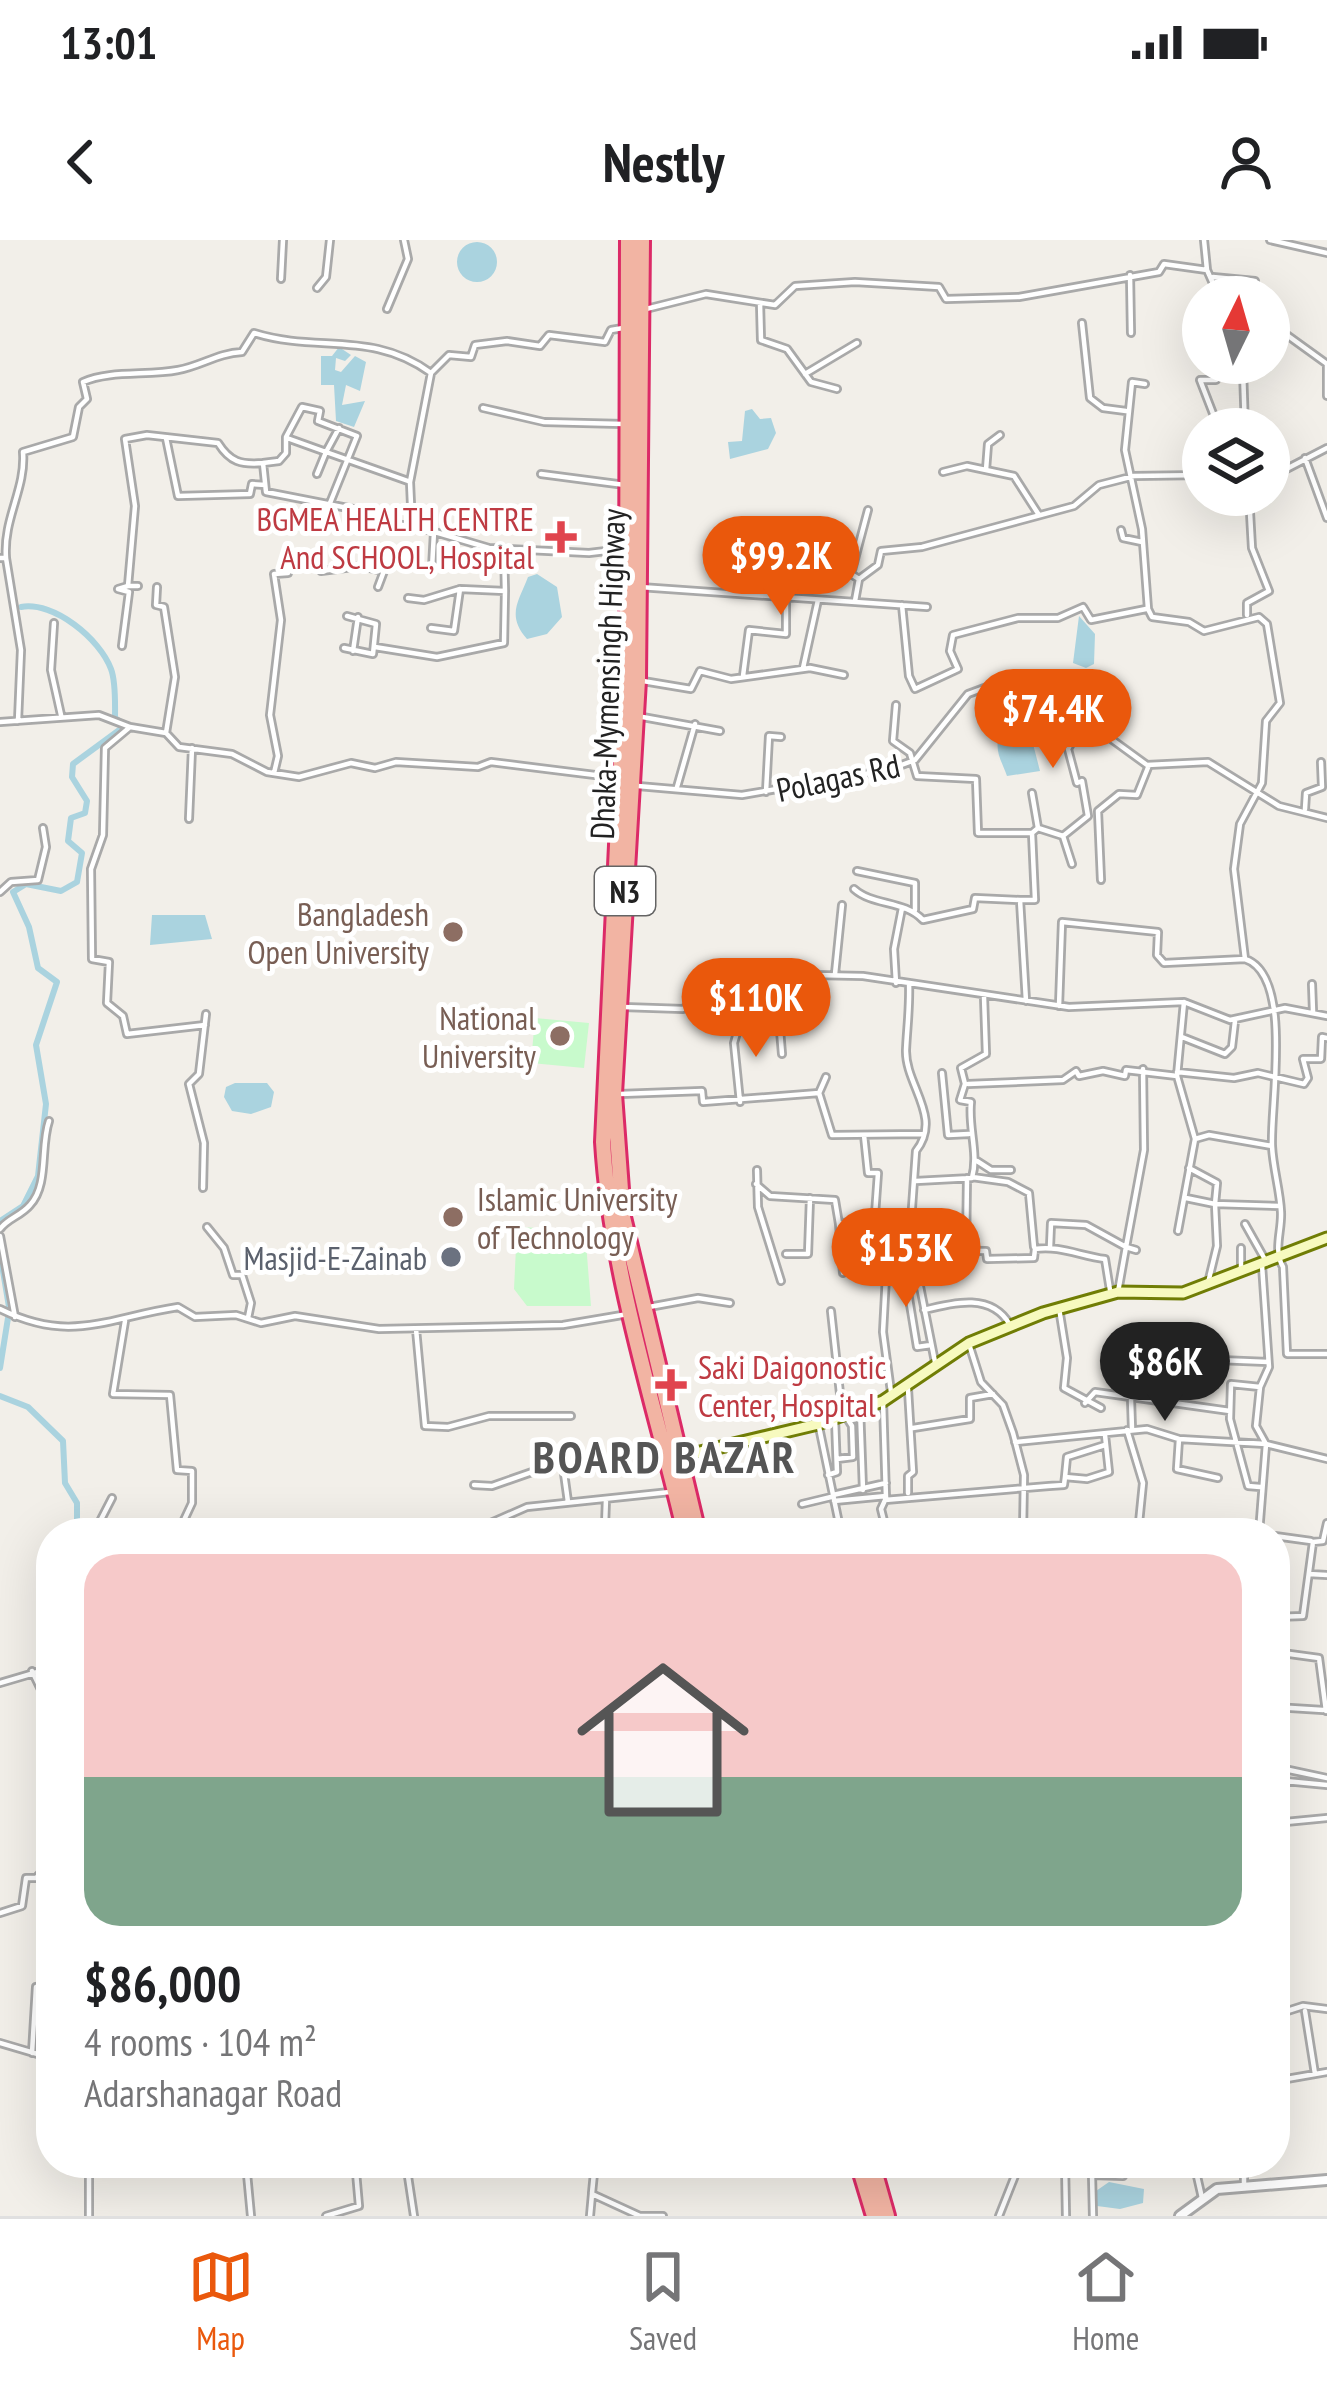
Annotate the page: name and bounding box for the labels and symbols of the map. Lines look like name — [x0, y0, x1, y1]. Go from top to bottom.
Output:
north arrow — [1182, 276, 1290, 384]
place label: BGMEA HEALTH CENTRE And SCHOOL, Hospital — [256, 497, 534, 578]
street label: Dhaka-Mymensingh Highway — [580, 507, 634, 840]
pin: $99.2K — [683, 516, 879, 618]
marker: BGMEA HEALTH CENTRE And SCHOOL, Hospital — [545, 521, 577, 553]
pin: $74.4K — [955, 669, 1151, 771]
street label: Polagas Rd — [772, 743, 904, 811]
road number: N3 — [595, 867, 655, 915]
place label: Bangladesh Open University — [248, 892, 430, 973]
marker: Bangladesh Open University — [440, 919, 466, 945]
pin: $110K — [672, 958, 840, 1060]
place label: National University — [422, 996, 537, 1077]
marker: National University — [547, 1023, 573, 1049]
place label: Islamic University of Technology — [477, 1177, 678, 1258]
marker: Islamic University of Technology — [440, 1204, 466, 1230]
pin: $153K — [822, 1208, 990, 1310]
place label: Masjid-E-Zainab — [243, 1236, 427, 1279]
marker: Masjid-E-Zainab — [438, 1244, 464, 1270]
pin: $86K — [1094, 1322, 1236, 1424]
place label: Saki Daigonostic Center, Hospital — [698, 1345, 887, 1426]
marker: Saki Daigonostic Center, Hospital — [655, 1369, 687, 1401]
district label: BOARD BAZAR — [533, 1427, 797, 1485]

